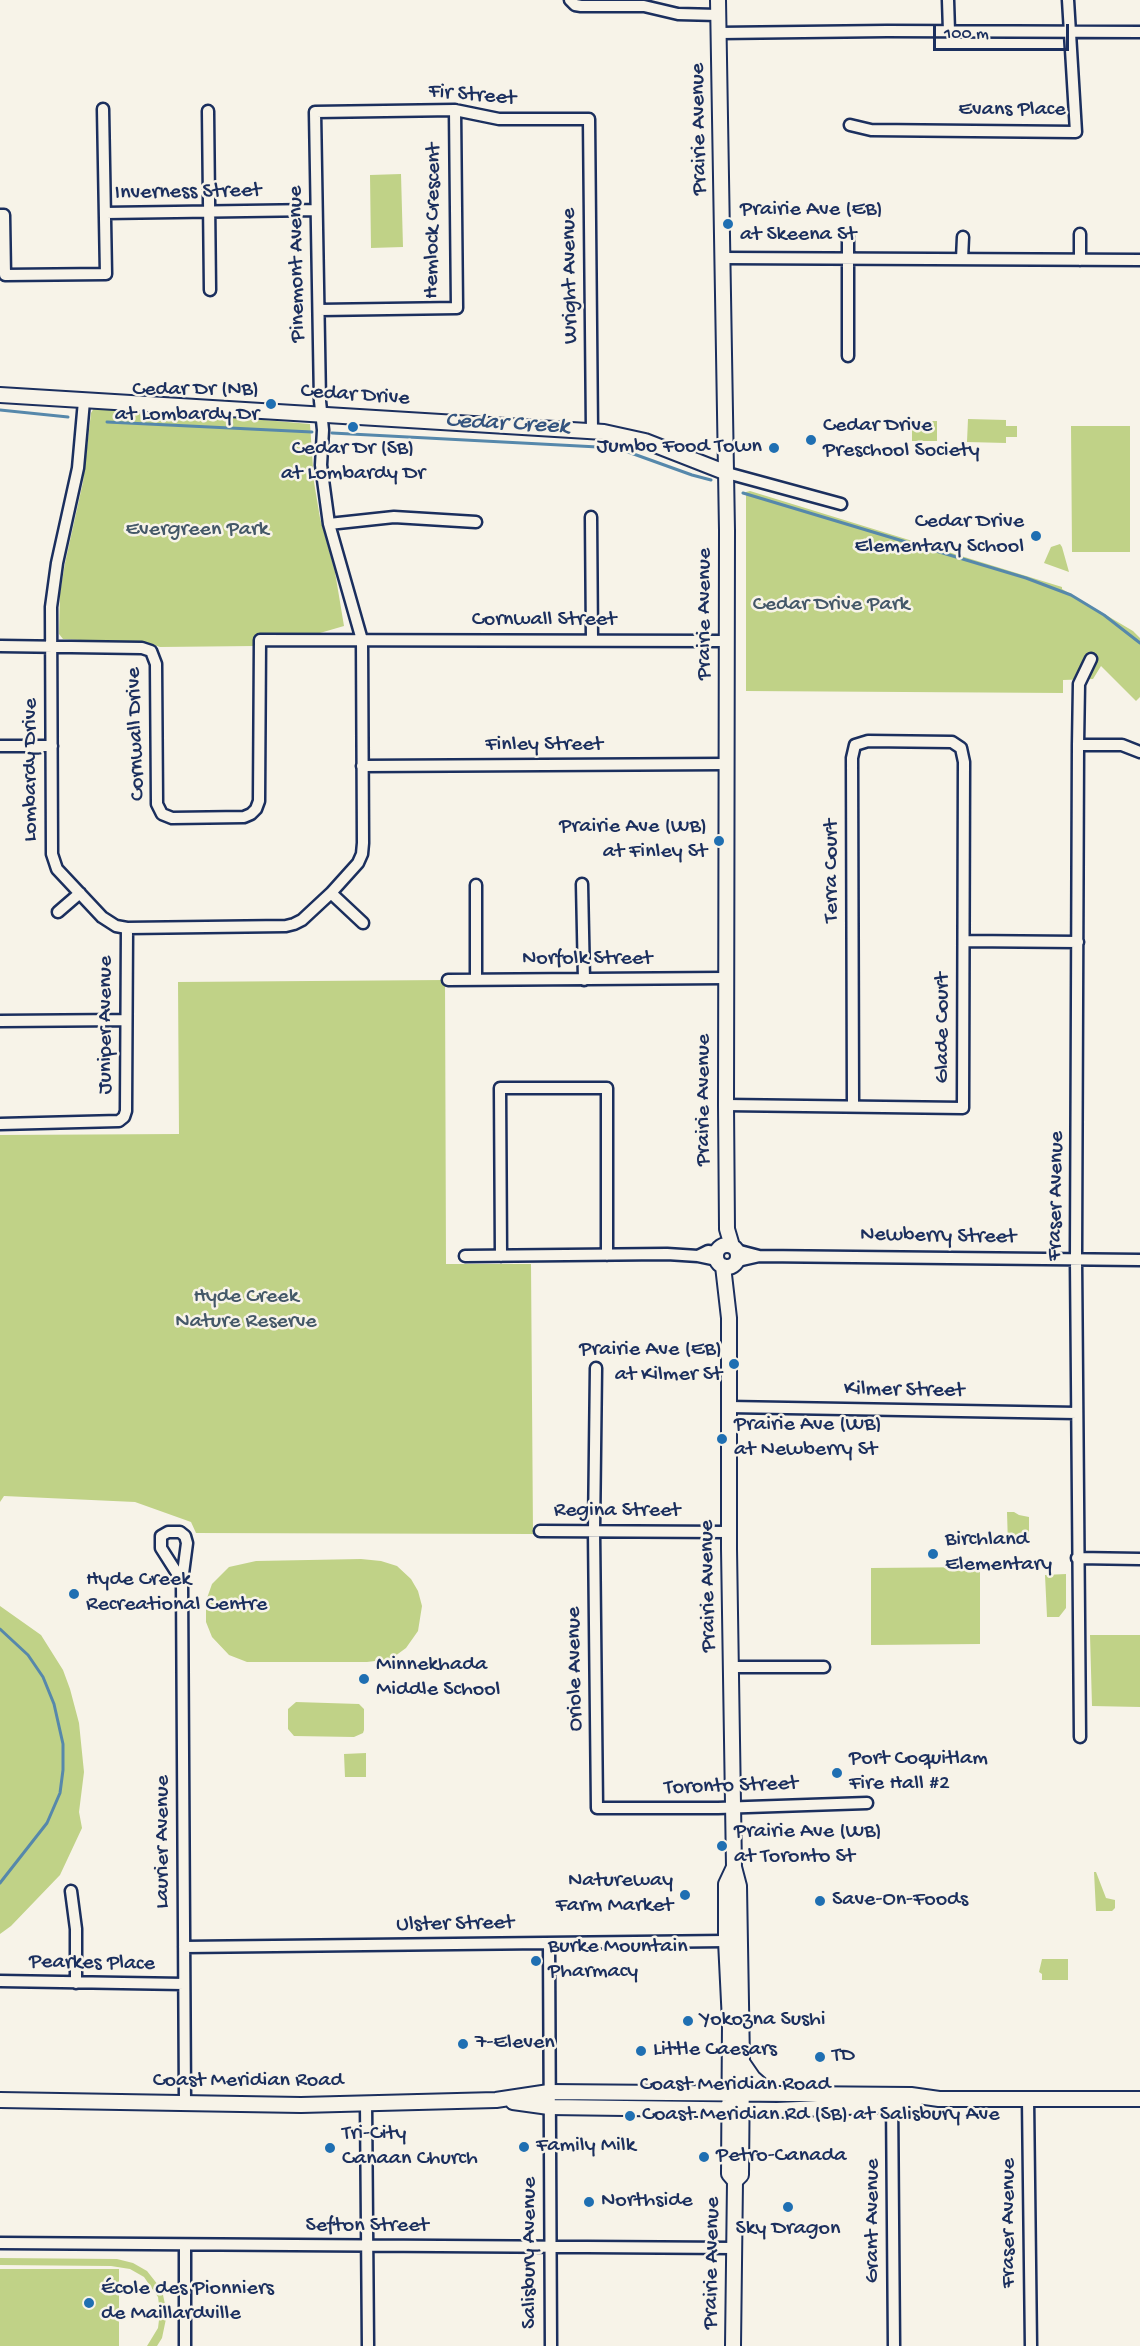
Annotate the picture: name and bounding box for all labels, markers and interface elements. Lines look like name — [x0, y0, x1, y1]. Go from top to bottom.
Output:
scale bar — [936, 12, 1072, 50]
text: 100 m — [944, 24, 989, 45]
street label: Prairie Avenue — [686, 63, 714, 195]
street label: Fir Street — [427, 79, 517, 113]
street label: Evans Place — [958, 98, 1066, 124]
street label: Hemlock Crescent — [419, 143, 449, 299]
street label: Inverness Street — [115, 179, 261, 207]
street label: Pinemont Avenue — [283, 186, 313, 342]
place label: Prairie Ave (EB) at Skeena St — [740, 198, 883, 249]
street label: Wright Avenue — [557, 208, 585, 344]
marker: Prairie Ave (EB) at Skeena St — [721, 217, 735, 231]
place label: Cedar Dr (NB) at Lombardy Dr — [115, 378, 259, 430]
street label: Cedar Drive — [300, 379, 410, 413]
marker: Cedar Dr (NB) at Lombardy Dr — [264, 397, 278, 411]
water label: Cedar Creek — [444, 407, 570, 443]
place label: Cedar Drive Preschool Society — [823, 414, 980, 466]
marker: Cedar Dr (SB) at Lombardy Dr — [346, 420, 360, 434]
marker: Cedar Drive Preschool Society — [804, 433, 818, 447]
place label: Jumbo Food Town — [597, 435, 762, 461]
place label: Cedar Dr (SB) at Lombardy Dr — [281, 437, 425, 488]
marker: Jumbo Food Town — [767, 441, 781, 455]
place label: Cedar Drive Elementary School — [854, 510, 1024, 562]
park label: Evergreen Park — [125, 518, 269, 544]
marker: Cedar Drive Elementary School — [1029, 529, 1043, 543]
street label: Prairie Avenue — [693, 548, 719, 680]
park label: Cedar Drive Park — [753, 593, 909, 619]
street label: Cornwall Street — [472, 608, 616, 634]
street label: Cornwall Drive — [121, 667, 153, 801]
street label: Lombardy Drive — [19, 698, 45, 842]
street label: Finley Street — [485, 733, 603, 759]
place label: Prairie Ave (WB) at Finley St — [559, 815, 707, 866]
street label: Terra Court — [820, 819, 846, 923]
marker: Prairie Ave (WB) at Finley St — [712, 834, 726, 848]
street label: Norfolk Street — [522, 947, 652, 973]
street label: Juniper Avenue — [94, 956, 120, 1094]
street label: Glade Court — [931, 973, 957, 1083]
street label: Prairie Avenue — [692, 1034, 718, 1166]
street label: Fraser Avenue — [1043, 1131, 1071, 1261]
street label: Newberry Street — [860, 1222, 1016, 1252]
park label: Hyde Creek Nature Reserve — [175, 1285, 317, 1336]
place label: Prairie Ave (EB) at Kilmer St — [579, 1338, 722, 1390]
marker: Prairie Ave (EB) at Kilmer St — [727, 1357, 741, 1371]
street label: Kilmer Street — [844, 1377, 964, 1405]
place label: Prairie Ave (WB) at Newberry St — [734, 1413, 882, 1464]
marker: Prairie Ave (WB) at Newberry St — [715, 1432, 729, 1446]
street label: Regina Street — [554, 1499, 680, 1525]
street label: Prairie Avenue — [695, 1520, 723, 1652]
place label: Birchland Elementary — [945, 1528, 1052, 1580]
marker: Birchland Elementary — [926, 1547, 940, 1561]
place label: Hyde Creek Recreational Centre — [86, 1568, 267, 1620]
marker: Hyde Creek Recreational Centre — [67, 1587, 81, 1601]
street label: Oriole Avenue — [562, 1606, 590, 1732]
place label: Minnekhada Middle School — [376, 1653, 500, 1705]
marker: Minnekhada Middle School — [357, 1672, 371, 1686]
place label: Port Coquitlam Fire Hall #2 — [849, 1747, 988, 1798]
marker: Port Coquitlam Fire Hall #2 — [830, 1766, 844, 1780]
street label: Toronto Street — [664, 1771, 798, 1803]
street label: Laurier Avenue — [151, 1775, 177, 1909]
place label: Prairie Ave (WB) at Toronto St — [734, 1820, 882, 1872]
marker: Prairie Ave (WB) at Toronto St — [715, 1839, 729, 1853]
place label: Natureway Farm Market — [555, 1869, 673, 1921]
marker: Natureway Farm Market — [678, 1888, 692, 1902]
place label: Save-On-Foods — [832, 1888, 968, 1914]
marker: Save-On-Foods — [813, 1894, 827, 1908]
street label: Ulster Street — [396, 1911, 514, 1939]
place label: Burke Mountain Pharmacy — [548, 1935, 688, 1987]
street label: Pearkes Place — [29, 1950, 155, 1978]
marker: Burke Mountain Pharmacy — [529, 1954, 543, 1968]
place label: Yokozna Sushi — [700, 2008, 826, 2034]
marker: Yokozna Sushi — [681, 2014, 695, 2028]
place label: 7-Eleven — [475, 2031, 555, 2057]
marker: 7-Eleven — [456, 2037, 470, 2051]
place label: Little Caesars — [653, 2038, 777, 2064]
marker: Little Caesars — [634, 2044, 648, 2058]
place label: TD — [832, 2044, 855, 2070]
marker: TD — [813, 2050, 827, 2064]
street label: Coast Meridian Road — [153, 2069, 343, 2095]
street label: Coast Meridian Road — [640, 2073, 830, 2099]
place label: Coast Meridian Rd (SB) at Salisbury Ave — [642, 2103, 1000, 2129]
marker: Coast Meridian Rd (SB) at Salisbury Ave — [623, 2109, 637, 2123]
place label: Tri-City Canaan Church — [342, 2122, 478, 2174]
place label: Family Milk — [536, 2134, 635, 2160]
marker: Family Milk — [517, 2140, 531, 2154]
marker: Tri-City Canaan Church — [323, 2141, 337, 2155]
place label: Petro-Canada — [716, 2144, 846, 2170]
marker: Petro-Canada — [697, 2150, 711, 2164]
street label: Fraser Avenue — [997, 2158, 1023, 2288]
street label: Grant Avenue — [861, 2159, 887, 2283]
street label: Salisbury Avenue — [518, 2177, 544, 2329]
place label: Northside — [601, 2189, 692, 2215]
marker: Northside — [582, 2195, 596, 2209]
street label: Prairie Avenue — [699, 2197, 727, 2329]
marker: Sky Dragon — [781, 2200, 795, 2214]
street label: Sefton Street — [305, 2214, 429, 2240]
place label: Sky Dragon — [736, 2217, 840, 2243]
place label: École des Pionniers de Maillardville — [101, 2277, 274, 2328]
marker: École des Pionniers de Maillardville — [82, 2296, 96, 2310]

